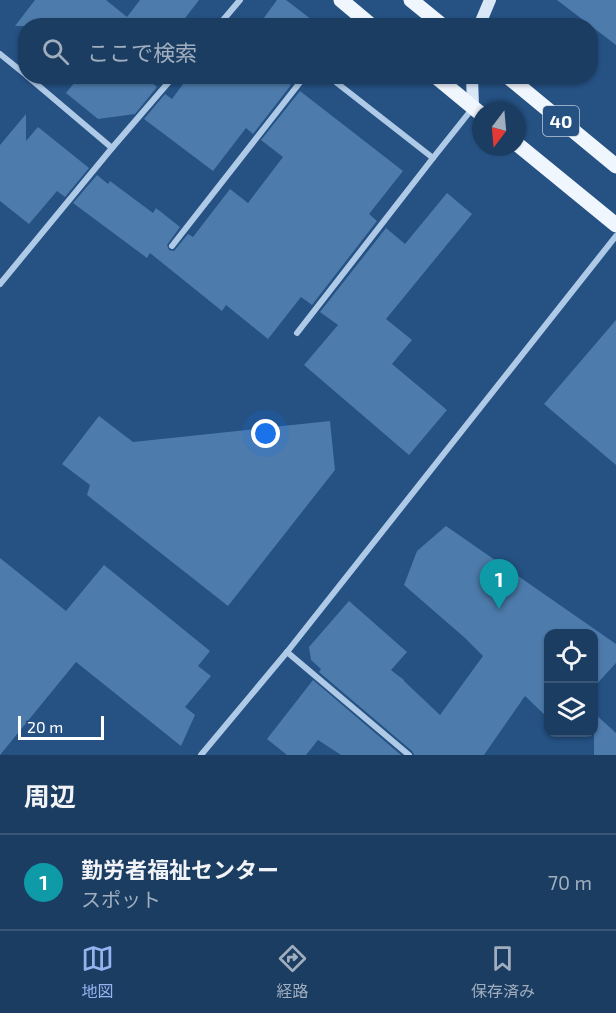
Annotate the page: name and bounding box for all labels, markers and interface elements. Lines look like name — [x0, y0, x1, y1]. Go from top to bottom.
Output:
search box — [18, 18, 598, 84]
icon: search — [39, 35, 72, 68]
text: ここで検索 — [87, 39, 197, 65]
north arrow — [472, 102, 526, 156]
road number: 40 — [543, 106, 579, 136]
your location — [251, 419, 280, 448]
pin: 1 — [480, 560, 518, 609]
map controls — [544, 629, 598, 737]
button: locate — [544, 629, 598, 683]
button: layers — [544, 683, 598, 737]
scale bar — [18, 713, 104, 740]
text: 20 m — [27, 717, 63, 736]
text: 周辺 — [24, 780, 76, 811]
text: 勤労者福祉センター — [81, 856, 279, 882]
text: 1 — [39, 870, 48, 894]
text: 70 m — [548, 870, 592, 894]
text: スポット — [81, 887, 161, 911]
tab: 地図 — [81, 942, 114, 1002]
tab: 経路 — [276, 942, 309, 1002]
tab: 保存済み — [471, 942, 535, 1002]

